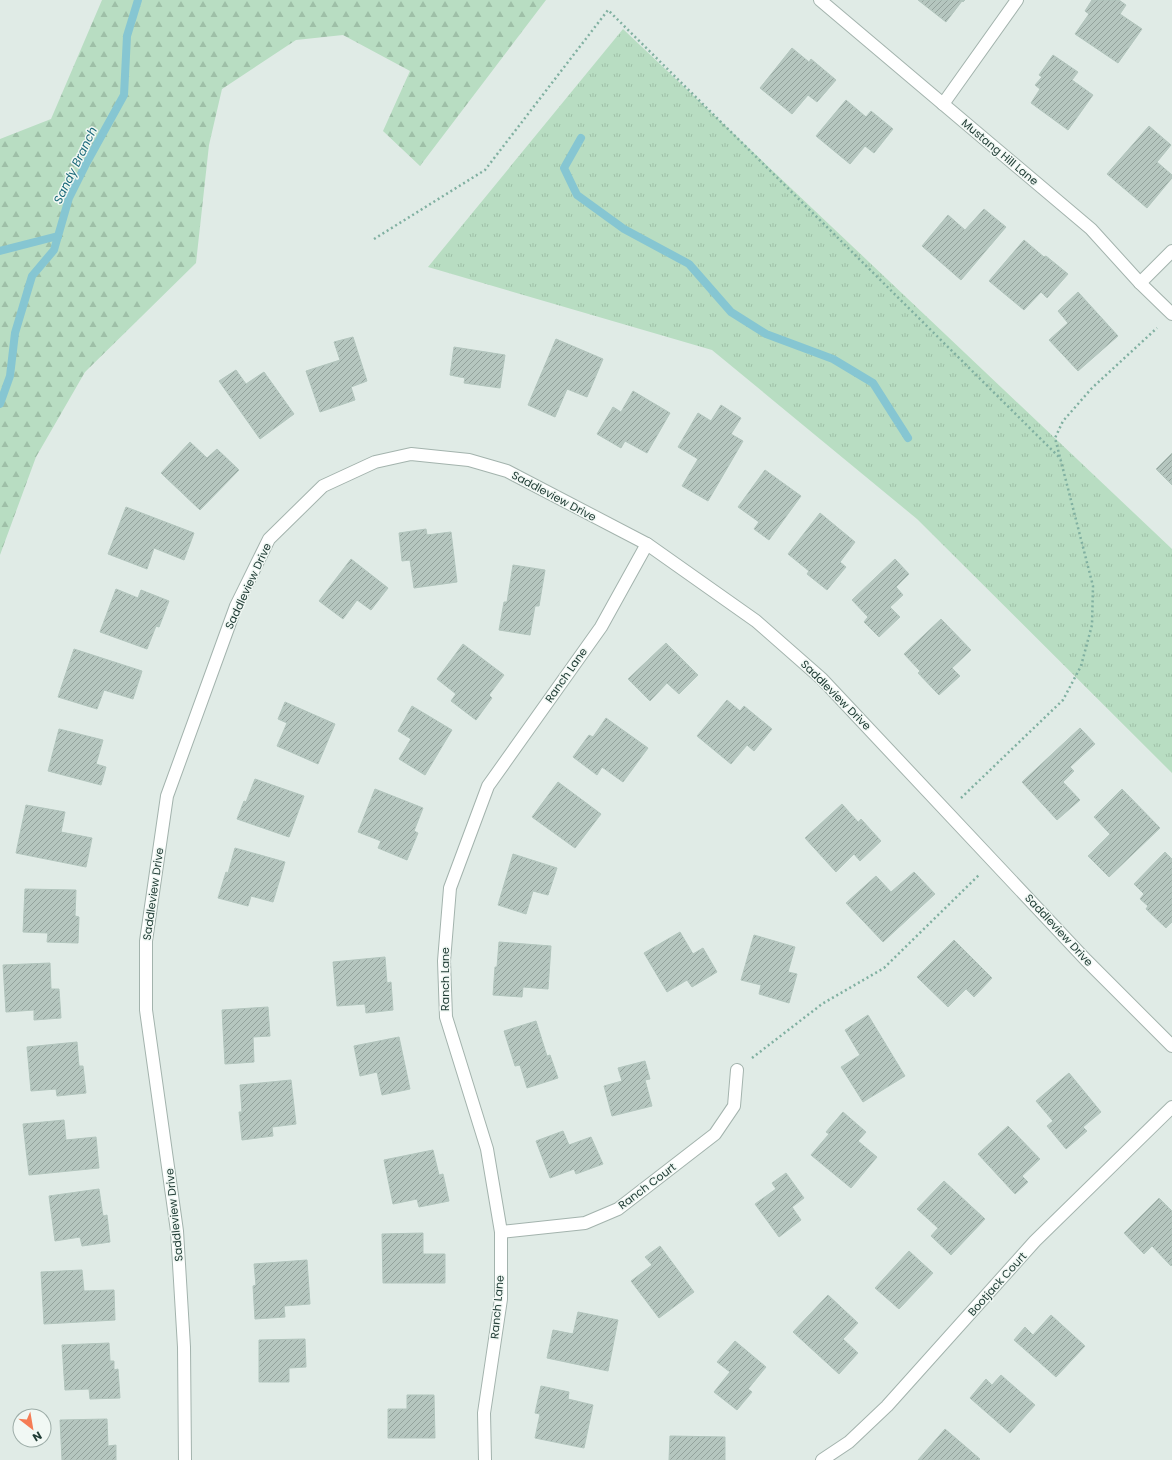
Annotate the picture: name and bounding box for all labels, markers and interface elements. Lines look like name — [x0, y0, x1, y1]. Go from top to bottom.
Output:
street label: Mustang Hill Lane — [958, 115, 1042, 189]
water label: Sandy Branch — [49, 124, 101, 206]
street label: Saddleview Drive — [509, 467, 599, 525]
street label: Saddleview Drive — [221, 540, 275, 632]
street label: Ranch Lane — [541, 644, 591, 706]
street label: Saddleview Drive — [797, 656, 875, 734]
street label: Saddleview Drive — [139, 846, 167, 941]
street label: Saddleview Drive — [1021, 890, 1097, 970]
street label: Ranch Lane — [437, 947, 453, 1011]
street label: Ranch Court — [615, 1159, 679, 1213]
street label: Saddleview Drive — [161, 1167, 187, 1262]
street label: Bootjack Court — [964, 1249, 1030, 1319]
street label: Ranch Lane — [486, 1274, 508, 1340]
north arrow — [12, 1408, 52, 1448]
text: N — [29, 1428, 45, 1446]

